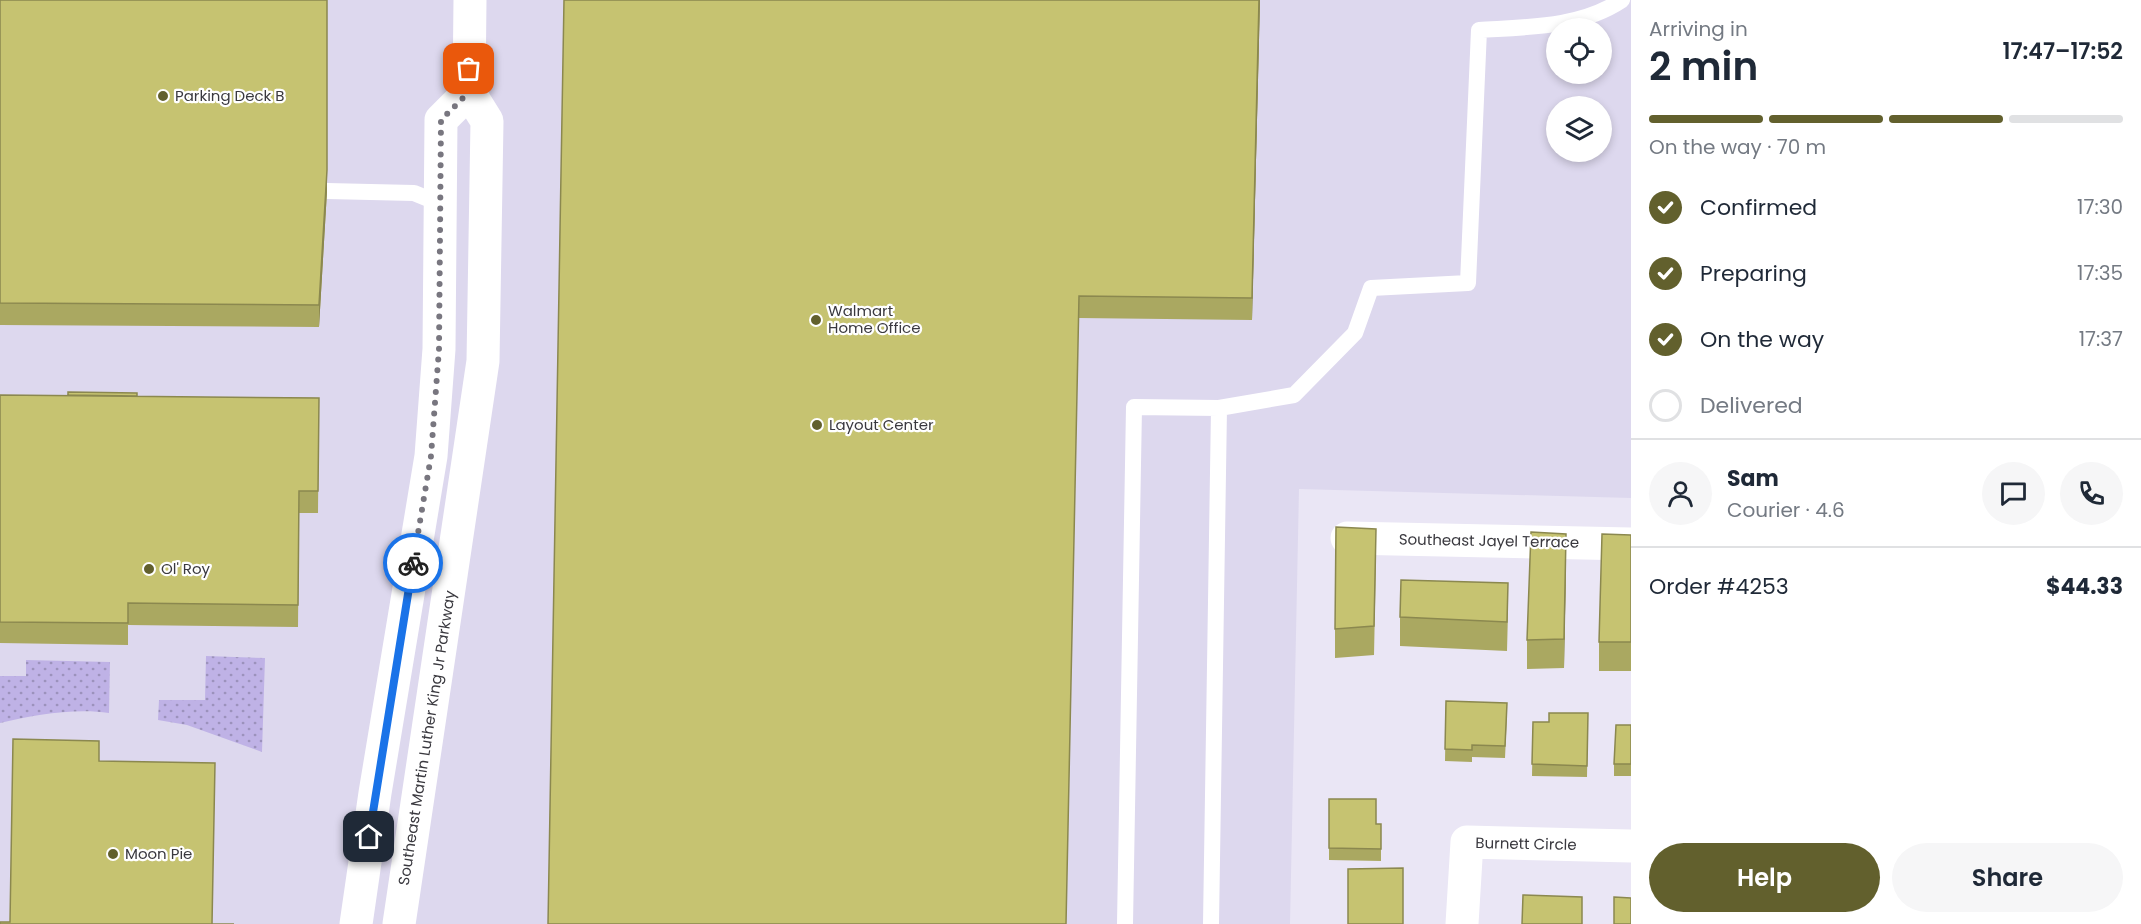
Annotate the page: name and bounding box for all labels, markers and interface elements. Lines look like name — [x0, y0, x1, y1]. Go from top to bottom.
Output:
text: Arriving in — [1649, 15, 1748, 43]
map controls — [1546, 18, 1612, 162]
button: locate — [1546, 18, 1612, 84]
text: 17:47–17:52 — [2003, 36, 2123, 67]
text: 2 min — [1649, 39, 1758, 94]
pin — [443, 43, 494, 94]
icon: bag — [452, 52, 485, 85]
place label: Parking Deck B — [175, 85, 285, 106]
marker: Parking Deck B — [156, 89, 170, 103]
button: layers — [1546, 96, 1612, 162]
text: On the way · 70 m — [1649, 133, 1826, 161]
icon: check — [1649, 191, 1682, 224]
text: Confirmed — [1700, 192, 1817, 223]
text: 17:30 — [2077, 193, 2123, 221]
icon: check — [1649, 257, 1682, 290]
text: Preparing — [1700, 258, 1807, 289]
text: 17:35 — [2077, 259, 2123, 287]
place label: Walmart Home Office — [828, 300, 921, 338]
marker: Walmart Home Office — [809, 313, 823, 327]
icon: check — [1649, 323, 1682, 356]
text: On the way — [1700, 324, 1824, 355]
text: 17:37 — [2079, 325, 2123, 353]
text: Delivered — [1700, 390, 1803, 421]
place label: Layout Center — [829, 414, 934, 435]
marker: Layout Center — [810, 418, 824, 432]
button: person — [1649, 462, 1712, 525]
button: chat — [1982, 462, 2045, 525]
button: phone — [2060, 462, 2123, 525]
text: Sam — [1727, 463, 1779, 494]
text: Courier · 4.6 — [1727, 496, 1845, 524]
street label: Southeast Jayel Terrace — [1399, 528, 1579, 553]
courier — [383, 533, 443, 593]
icon: bike — [397, 547, 430, 580]
place label: Ol' Roy — [161, 558, 211, 579]
marker: Ol' Roy — [142, 562, 156, 576]
text: Order #4253 — [1649, 571, 1789, 602]
text: $44.33 — [2046, 571, 2123, 602]
street label: Southeast Martin Luther King Jr Parkway — [393, 588, 460, 887]
pin — [343, 811, 394, 862]
icon: home — [352, 820, 385, 853]
street label: Burnett Circle — [1475, 832, 1577, 855]
place label: Moon Pie — [125, 843, 192, 864]
button: Help — [1649, 843, 1880, 912]
button: Share — [1892, 843, 2123, 912]
marker: Moon Pie — [106, 847, 120, 861]

